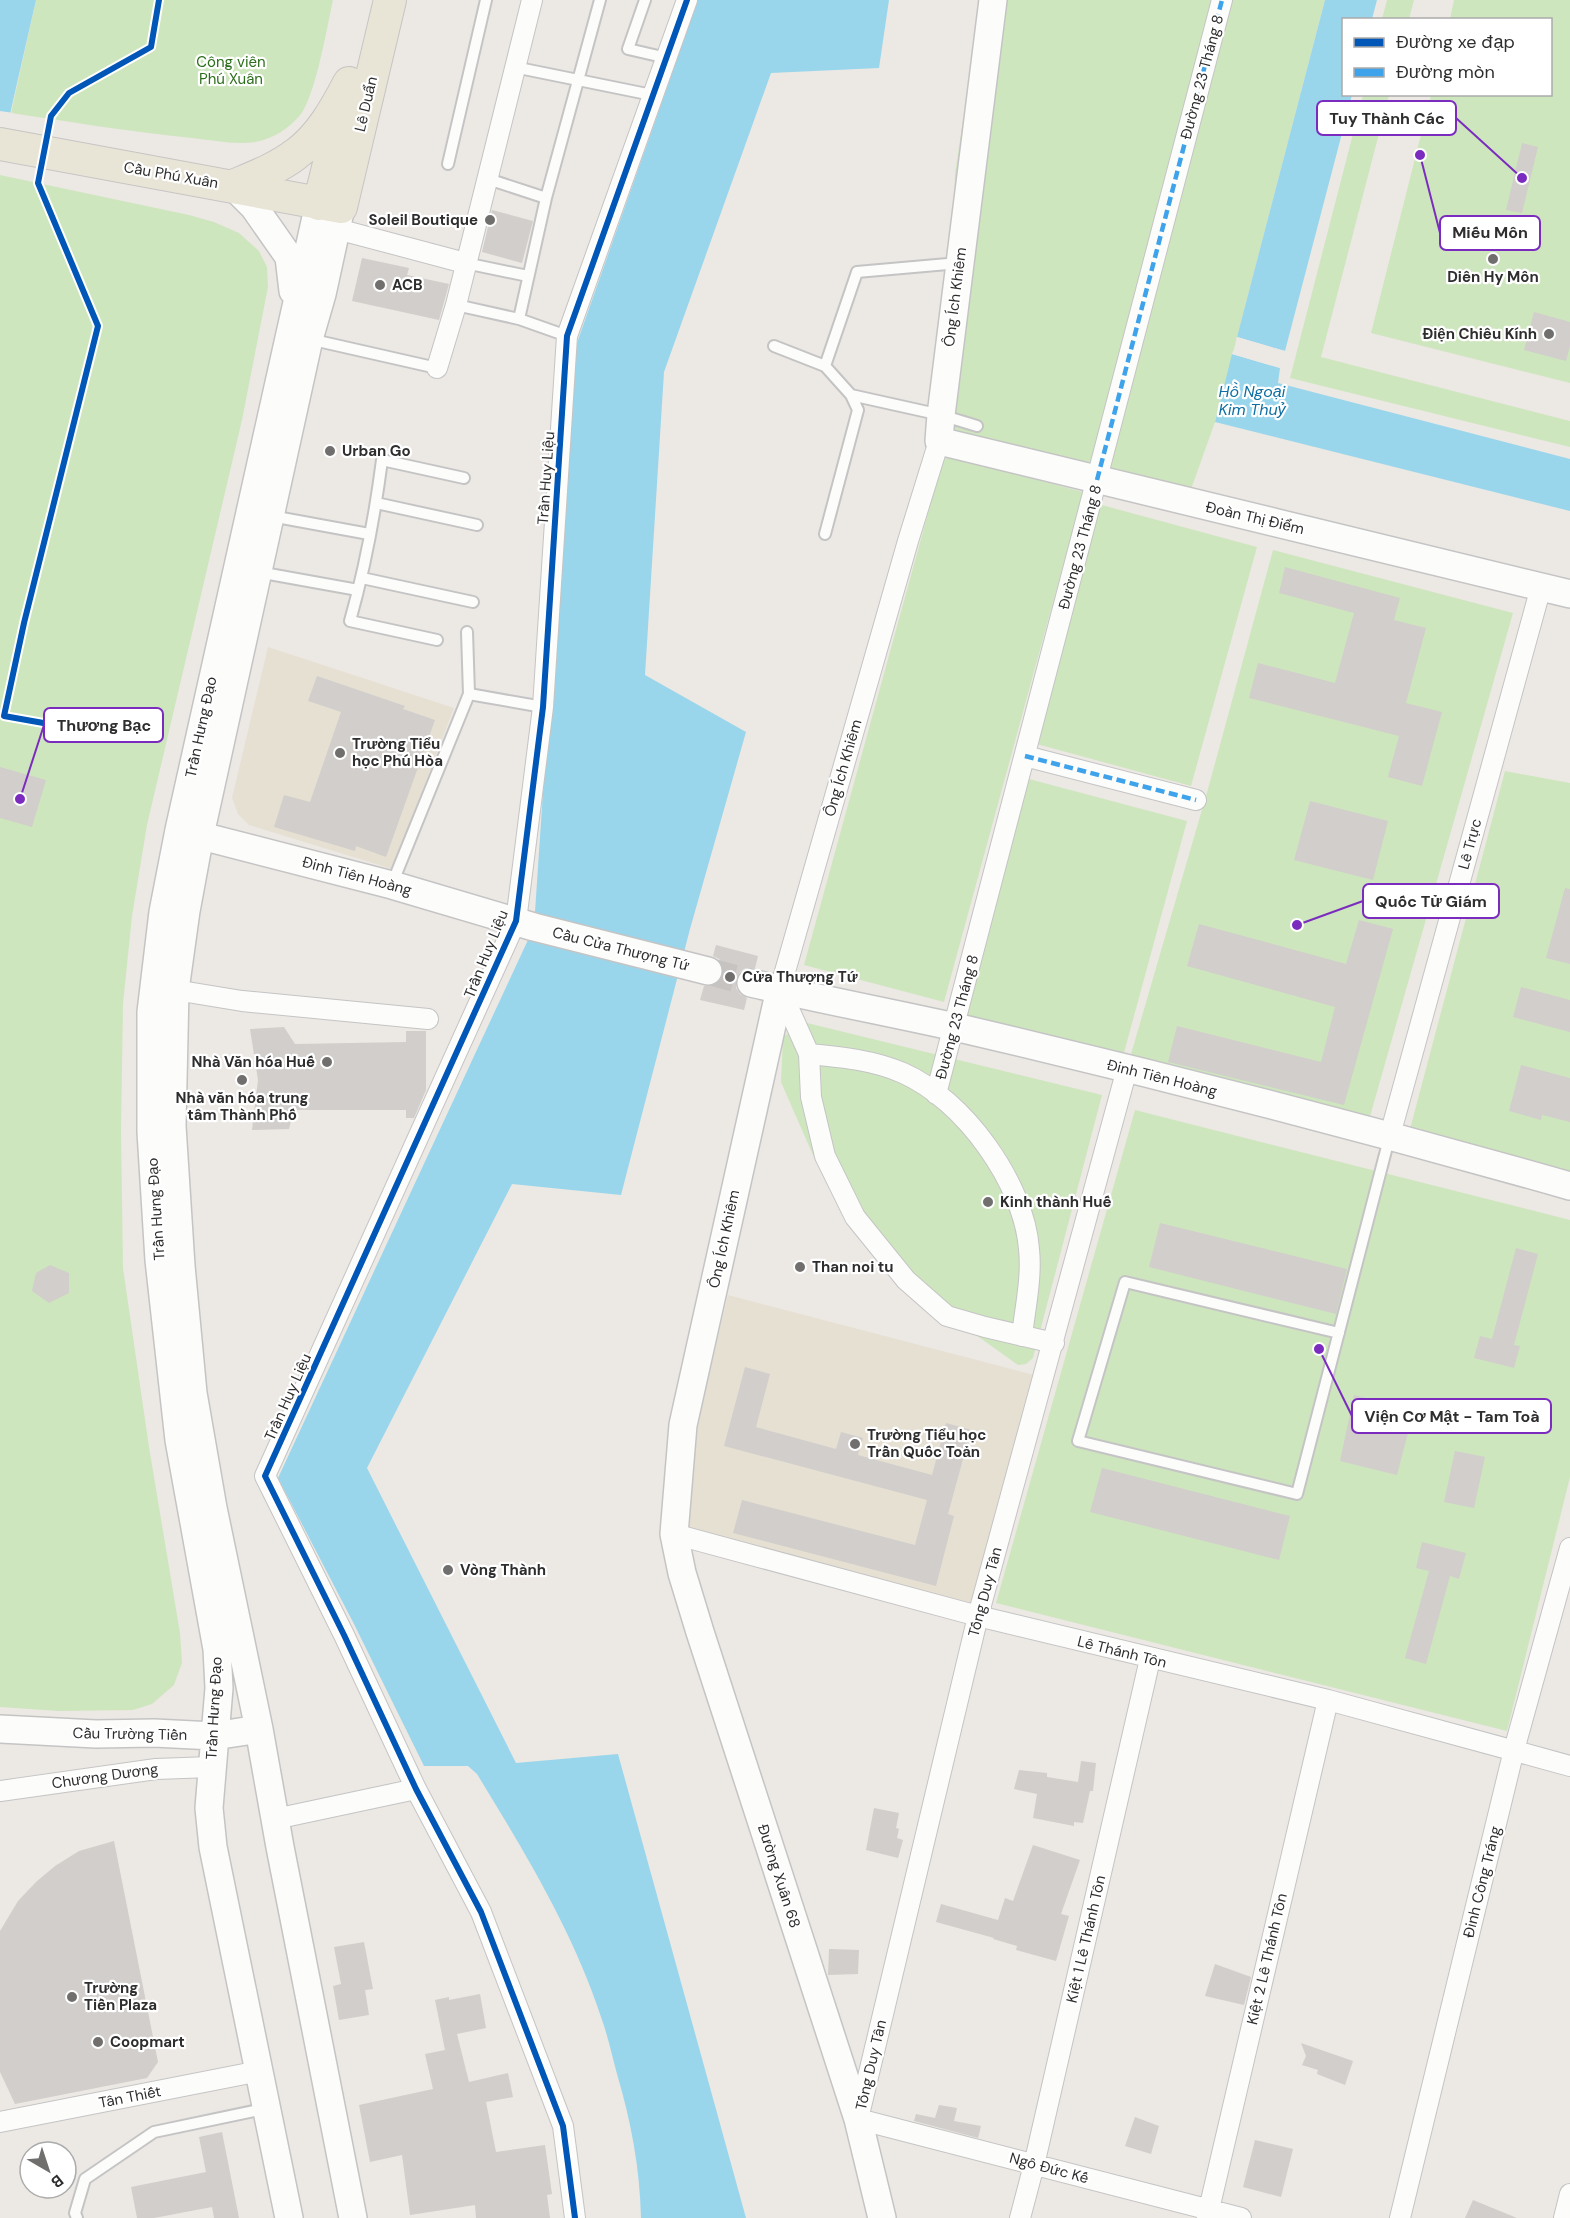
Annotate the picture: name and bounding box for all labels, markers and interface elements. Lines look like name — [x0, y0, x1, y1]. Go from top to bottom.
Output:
street label: Đường 23 Tháng 8 — [1176, 12, 1228, 142]
legend — [1342, 18, 1552, 96]
text: Đường xe đạp — [1396, 30, 1515, 54]
park label: Công viên Phú Xuân — [196, 52, 266, 89]
text: Đường mòn — [1396, 60, 1495, 84]
street label: Lê Duẩn — [350, 74, 382, 134]
callout: Tuy Thành Các — [1317, 101, 1456, 135]
text: Tuy Thành Các — [1329, 108, 1445, 129]
street label: Cầu Phú Xuân — [122, 157, 220, 193]
place label: Soleil Boutique — [368, 210, 478, 230]
marker: Soleil Boutique — [483, 213, 497, 227]
callout: Miếu Môn — [1440, 216, 1540, 250]
text: Miếu Môn — [1452, 222, 1528, 243]
street label: Ông Ích Khiêm — [939, 246, 971, 348]
marker: Diên Hy Môn — [1486, 252, 1500, 266]
place label: Diên Hy Môn — [1447, 267, 1539, 287]
place label: ACB — [392, 275, 423, 295]
marker: ACB — [373, 278, 387, 292]
place label: Điện Chiêu Kính — [1422, 324, 1537, 344]
marker: Điện Chiêu Kính — [1542, 327, 1556, 341]
water label: Hồ Ngoại Kim Thuỷ — [1218, 381, 1287, 420]
street label: Trần Huy Liệu — [533, 431, 559, 525]
place label: Urban Go — [342, 441, 411, 461]
marker: Urban Go — [323, 444, 337, 458]
street label: Đường 23 Tháng 8 — [1054, 482, 1106, 612]
street label: Đoàn Thị Điểm — [1204, 497, 1306, 539]
street label: Trần Hưng Đạo — [181, 674, 222, 779]
callout: Thương Bạc — [44, 708, 163, 742]
text: Thương Bạc — [57, 715, 151, 736]
street label: Ông Ích Khiêm — [820, 717, 866, 819]
place label: Trường Tiểu học Phú Hòa — [352, 734, 443, 771]
marker: Trường Tiểu học Phú Hòa — [333, 746, 347, 760]
street label: Lê Trực — [1454, 816, 1486, 872]
street label: Đinh Tiên Hoàng — [300, 852, 414, 900]
callout: Quốc Tử Giám — [1363, 884, 1499, 918]
text: Quốc Tử Giám — [1375, 891, 1487, 912]
street label: Trần Huy Liệu — [459, 907, 513, 1001]
street label: Cầu Cửa Thượng Tứ — [550, 922, 692, 976]
street label: Đường 23 Tháng 8 — [931, 952, 983, 1082]
place label: Cửa Thượng Tứ — [742, 967, 858, 987]
marker: Cửa Thượng Tứ — [723, 970, 737, 984]
place label: Nhà Văn hóa Huế — [192, 1052, 315, 1072]
marker: Nhà Văn hóa Huế — [320, 1055, 334, 1069]
street label: Đinh Tiên Hoàng — [1105, 1055, 1219, 1101]
marker: Nhà văn hóa trung tâm Thành Phố — [235, 1073, 249, 1087]
place label: Nhà văn hóa trung tâm Thành Phố — [176, 1088, 309, 1125]
street label: Trần Hưng Đạo — [142, 1157, 170, 1261]
street label: Ông Ích Khiêm — [704, 1188, 744, 1290]
place label: Kinh thành Huế — [1000, 1192, 1112, 1212]
marker: Kinh thành Huế — [981, 1195, 995, 1209]
place label: Than noi tu — [812, 1257, 894, 1277]
marker: Than noi tu — [793, 1260, 807, 1274]
street label: Trần Huy Liệu — [260, 1350, 316, 1444]
callout: Viện Cơ Mật - Tam Toà — [1352, 1399, 1551, 1433]
text: Viện Cơ Mật - Tam Toà — [1364, 1406, 1540, 1427]
place label: Trường Tiểu học Trần Quốc Toản — [867, 1425, 986, 1462]
marker: Trường Tiểu học Trần Quốc Toản — [848, 1437, 862, 1451]
street label: Tống Duy Tân — [963, 1545, 1007, 1639]
place label: Vòng Thành — [460, 1560, 546, 1580]
marker: Vòng Thành — [441, 1563, 455, 1577]
street label: Lê Thánh Tôn — [1075, 1631, 1169, 1673]
street label: Trần Hưng Đạo — [201, 1656, 227, 1760]
street label: Cầu Trường Tiền — [73, 1723, 187, 1745]
street label: Chương Dương — [50, 1759, 160, 1793]
street label: Đường Xuân 68 — [753, 1822, 805, 1930]
street label: Đinh Công Tráng — [1458, 1824, 1506, 1940]
street label: Kiệt 1 Lê Thánh Tôn — [1062, 1873, 1110, 2005]
street label: Kiệt 2 Lê Thánh Tôn — [1242, 1891, 1292, 2027]
place label: Trường Tiền Plaza — [84, 1978, 157, 2015]
marker: Trường Tiền Plaza — [65, 1990, 79, 2004]
street label: Tống Duy Tân — [851, 2018, 891, 2112]
place label: Coopmart — [110, 2032, 185, 2052]
marker: Coopmart — [91, 2035, 105, 2049]
street label: Tân Thiết — [97, 2081, 163, 2113]
north arrow — [18, 2140, 78, 2200]
street label: Ngô Đức Kế — [1007, 2148, 1091, 2188]
text: B — [47, 2170, 68, 2193]

